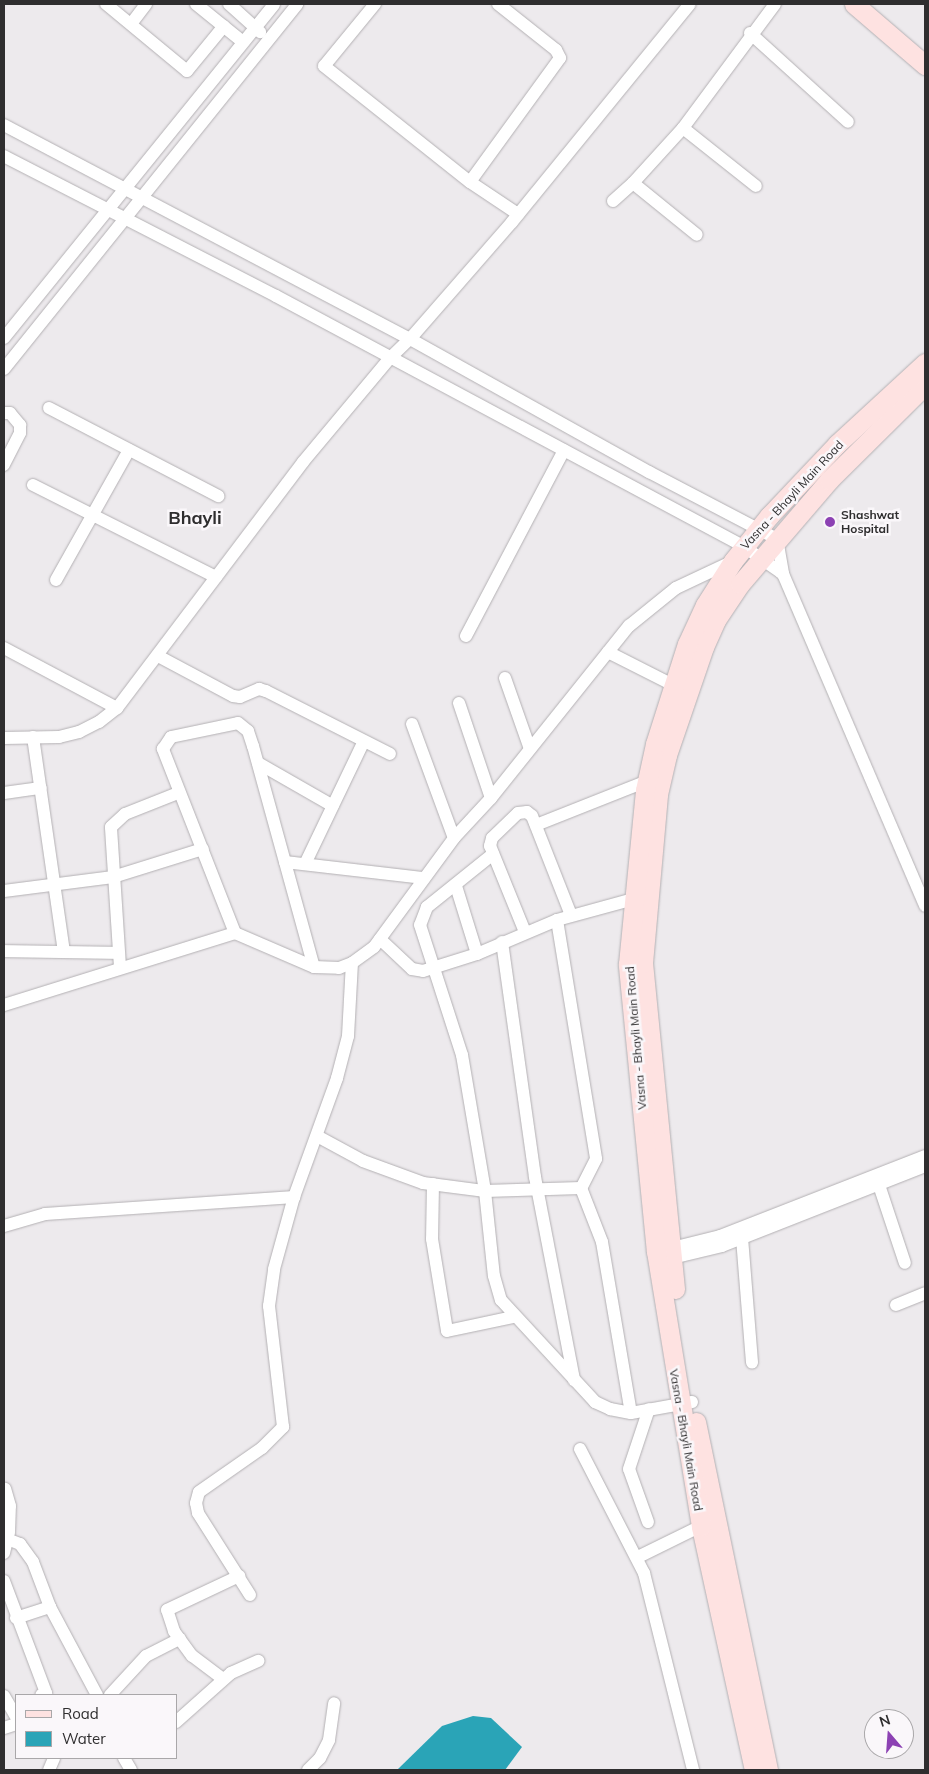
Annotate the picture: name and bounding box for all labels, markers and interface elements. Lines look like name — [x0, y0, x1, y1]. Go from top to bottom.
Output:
street label: Vasna - Bhayli Main Road — [738, 437, 846, 553]
district label: Bhayli — [168, 507, 222, 529]
place label: Shashwat Hospital — [841, 508, 899, 536]
marker: Shashwat Hospital — [823, 515, 837, 529]
street label: Vasna - Bhayli Main Road — [623, 966, 649, 1110]
street label: Vasna - Bhayli Main Road — [666, 1368, 706, 1512]
legend — [15, 1694, 178, 1759]
text: Road — [62, 1704, 99, 1723]
north arrow — [864, 1709, 914, 1759]
text: N — [877, 1710, 892, 1731]
text: Water — [62, 1729, 106, 1748]

